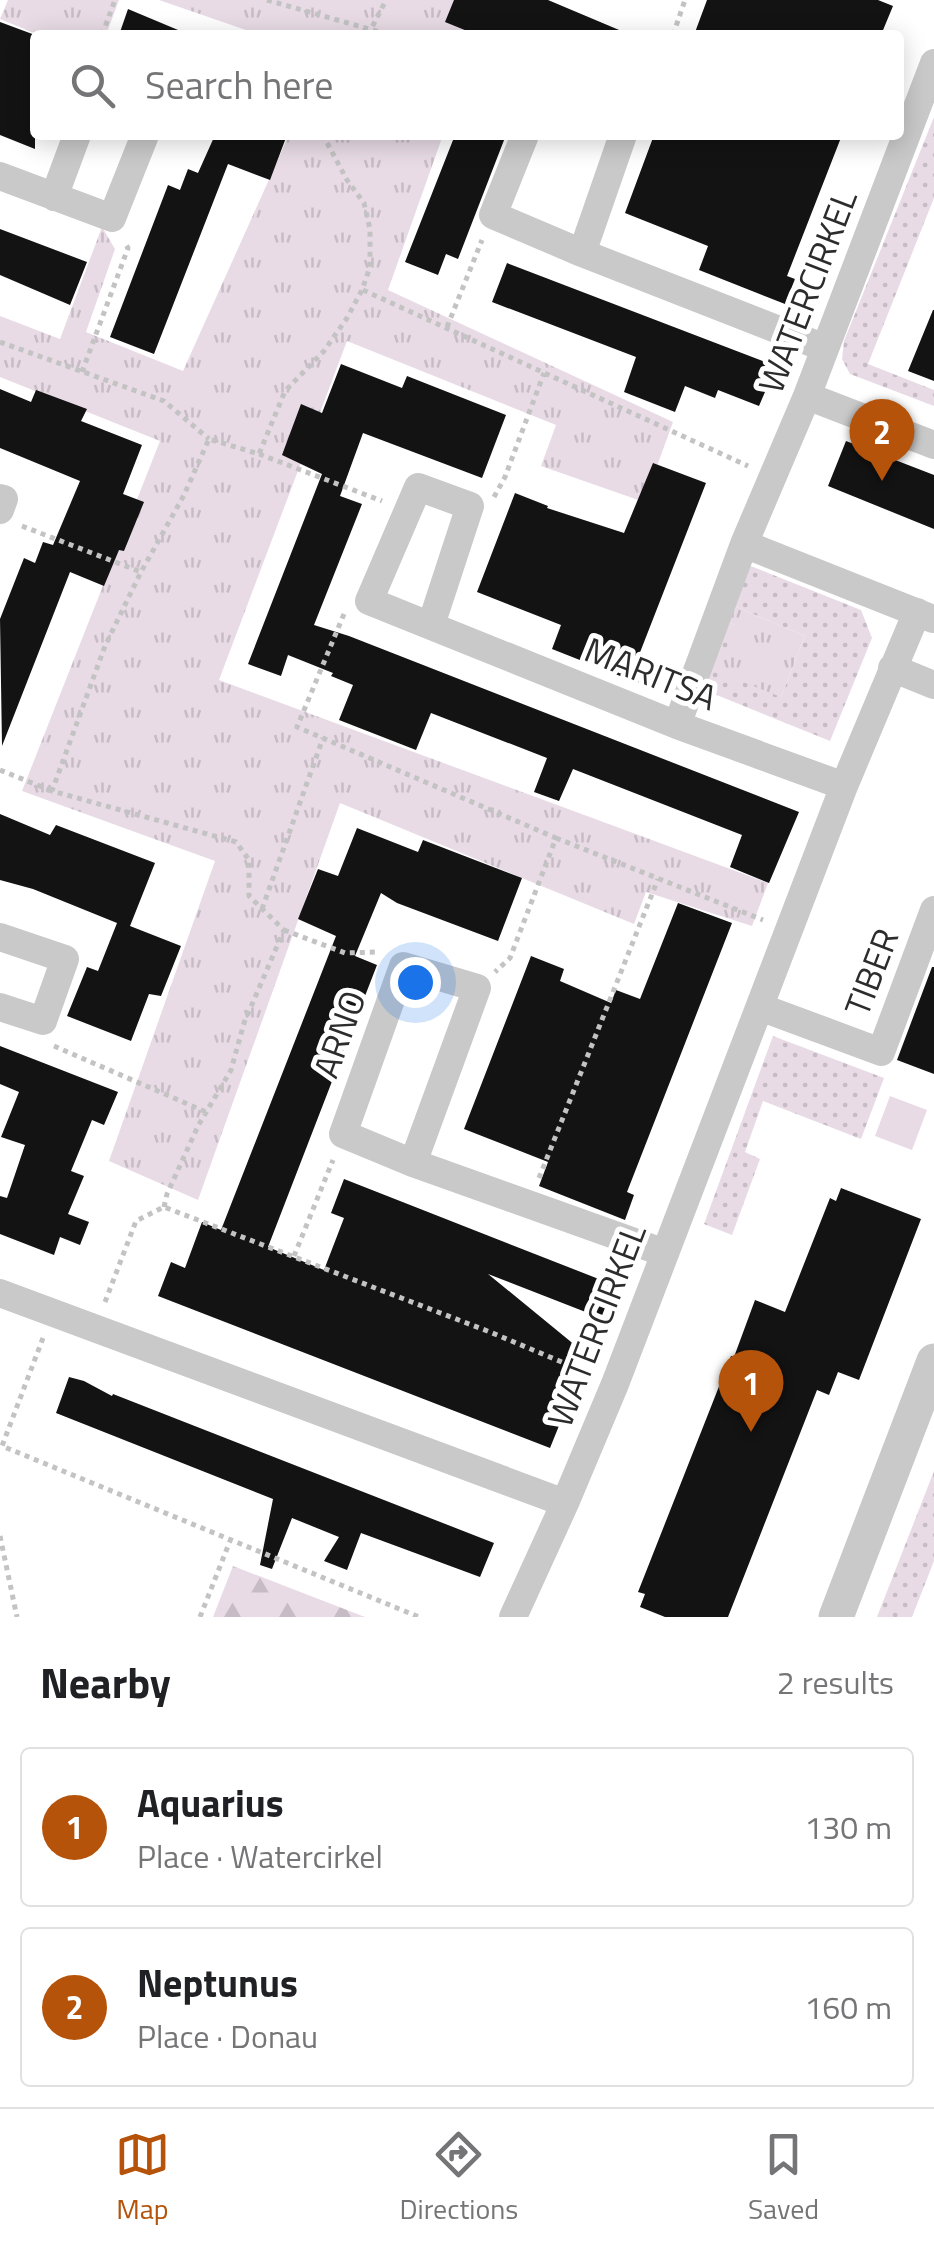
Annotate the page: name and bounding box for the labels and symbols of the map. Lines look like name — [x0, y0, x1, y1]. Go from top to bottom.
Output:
street label: WATERCIRKEL — [743, 181, 871, 401]
pin: 2 — [850, 398, 914, 481]
street label: MARITSA — [577, 622, 725, 724]
street label: TIBER — [830, 921, 912, 1023]
your location — [390, 957, 441, 1008]
street label: ARNO — [298, 983, 380, 1085]
street label: WATERCIRKEL — [532, 1215, 660, 1435]
pin: 1 — [718, 1350, 784, 1432]

